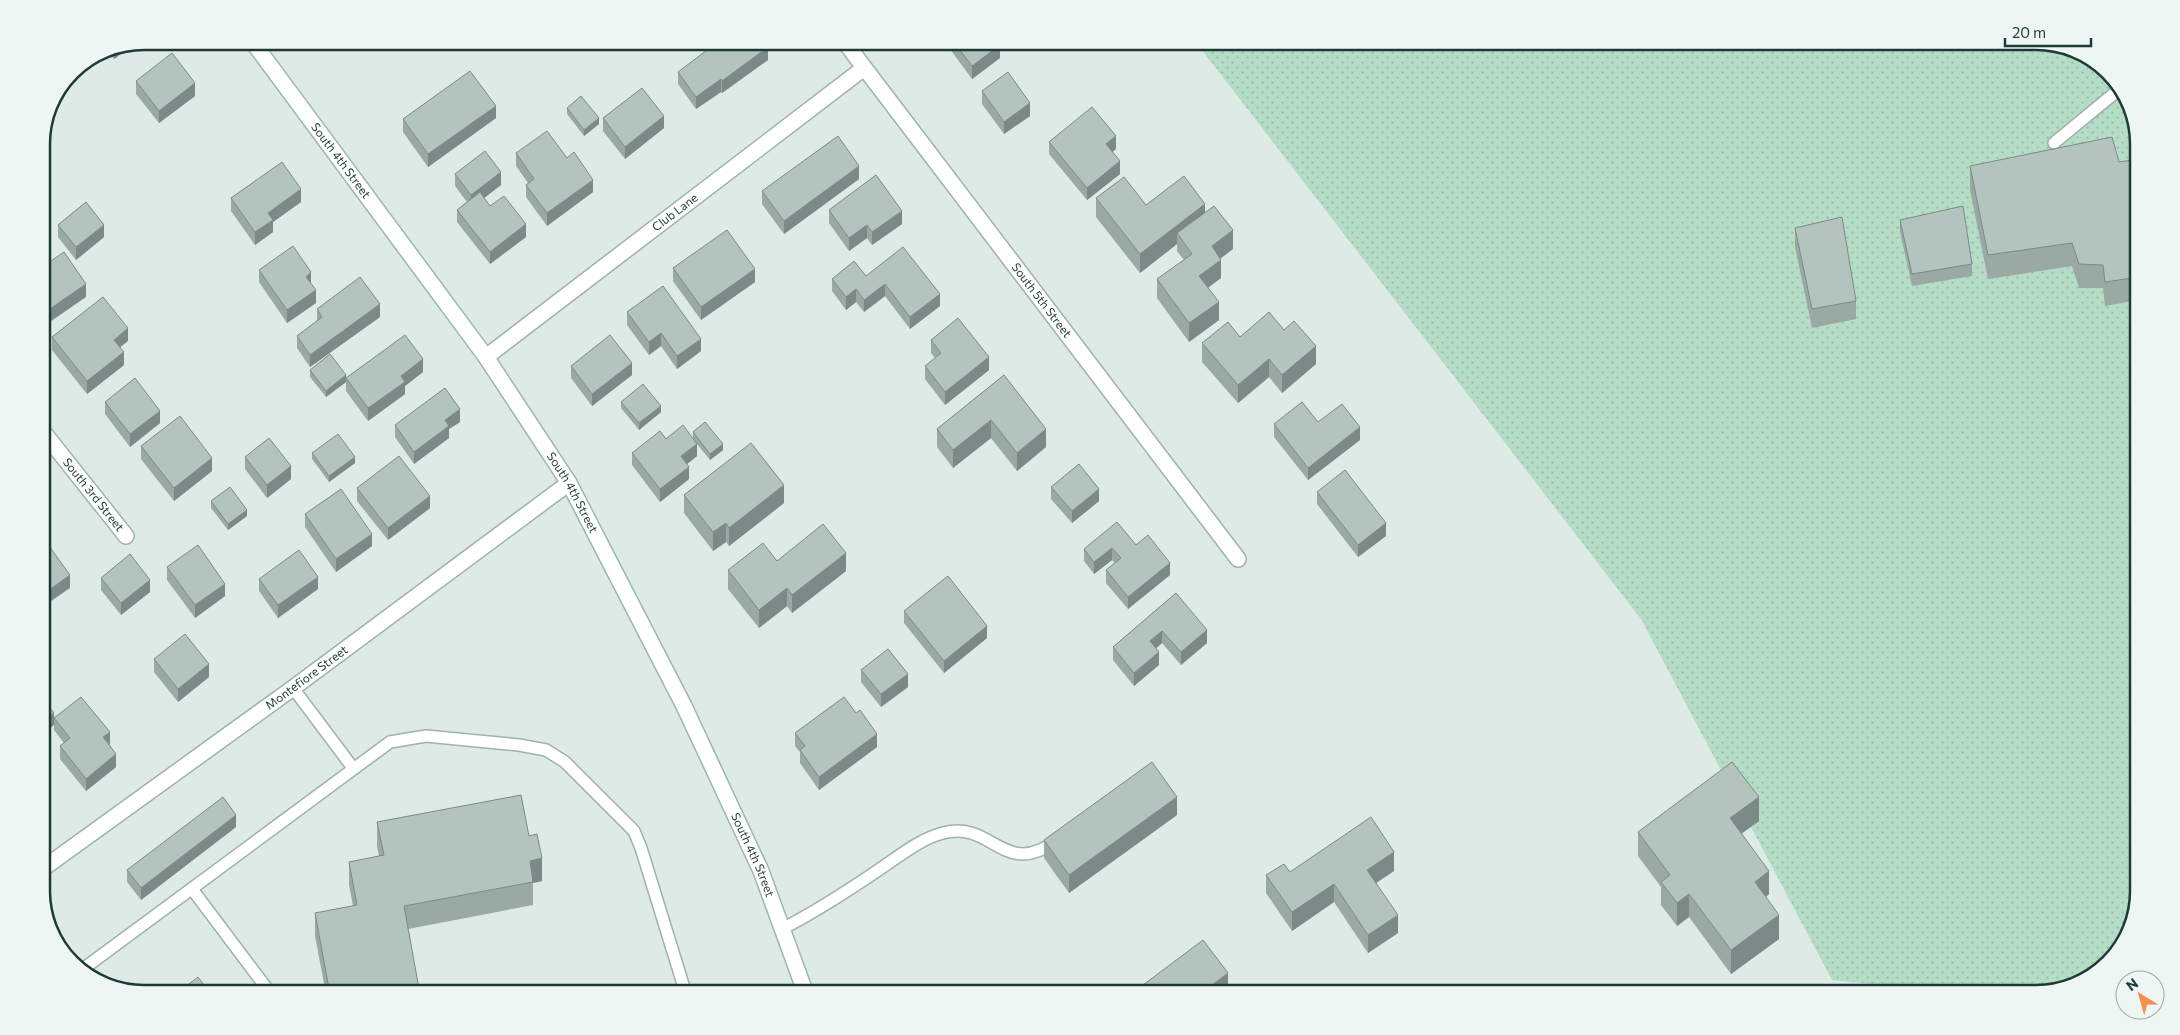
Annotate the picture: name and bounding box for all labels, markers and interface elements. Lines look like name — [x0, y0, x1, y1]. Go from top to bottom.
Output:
scale bar — [2005, 15, 2091, 47]
text: 20 m — [2012, 23, 2046, 41]
street label: South 4th Street — [309, 120, 374, 201]
street label: Club Lane — [649, 190, 700, 234]
street label: South 5th Street — [1009, 260, 1075, 340]
street label: South 4th Street — [545, 449, 601, 535]
street label: South 3rd Street — [61, 455, 127, 534]
street label: Montefiore Street — [262, 642, 350, 712]
street label: South 4th Street — [729, 810, 778, 899]
north arrow — [2115, 970, 2165, 1020]
text: N — [2123, 974, 2141, 994]

